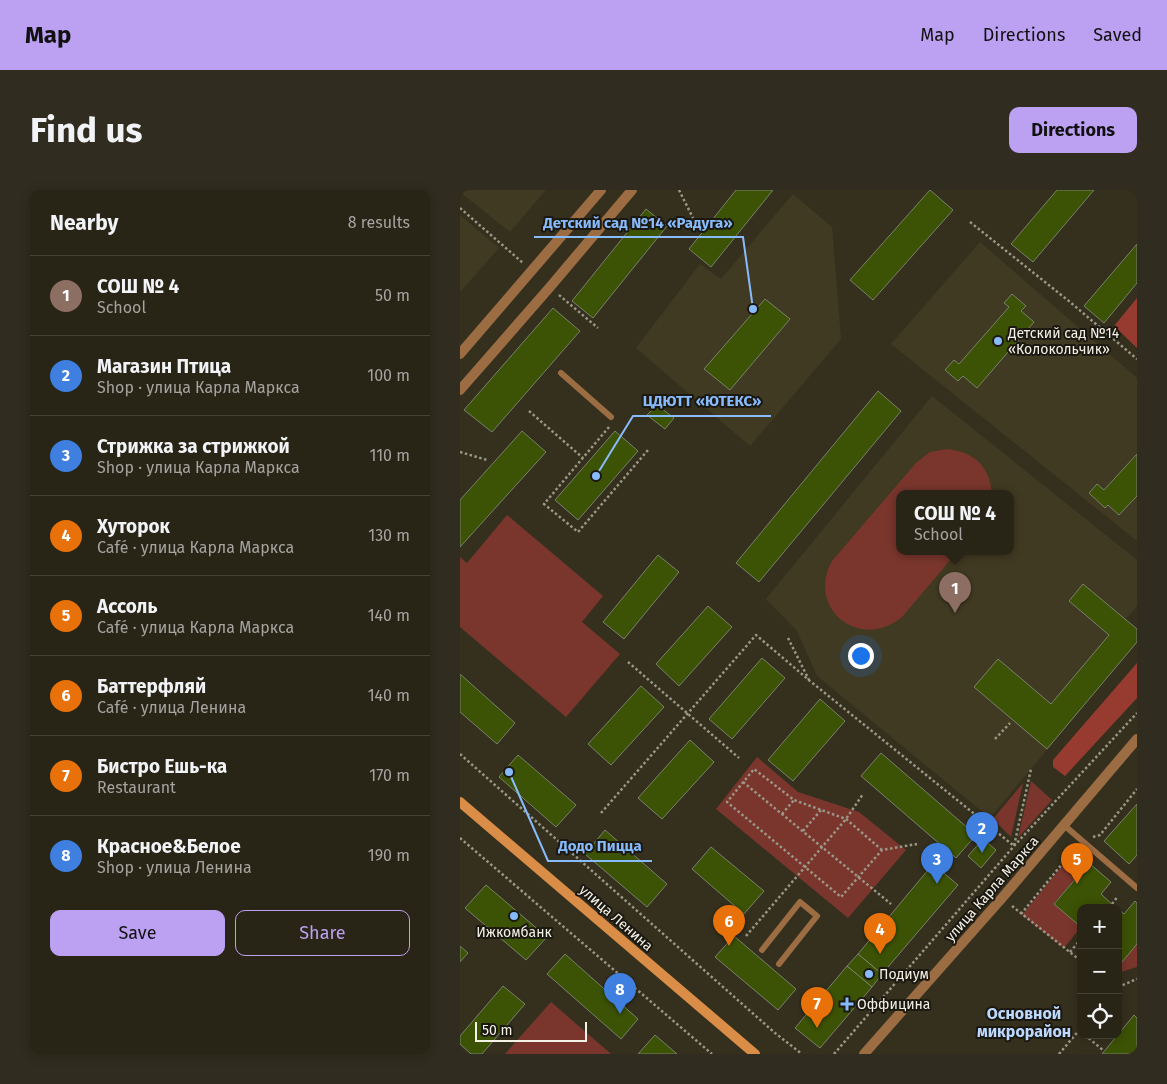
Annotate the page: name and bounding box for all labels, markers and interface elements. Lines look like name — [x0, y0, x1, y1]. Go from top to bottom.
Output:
text: Map — [25, 21, 71, 49]
text: Map — [920, 24, 955, 46]
text: Directions — [983, 24, 1065, 46]
text: Saved — [1093, 24, 1142, 46]
button: Directions — [1009, 107, 1137, 153]
text: Find us — [30, 109, 142, 151]
callout: Детский сад №14 «Радуга» — [534, 207, 743, 237]
text: Nearby — [50, 210, 118, 236]
text: 8 results — [348, 213, 410, 232]
text: Детский сад №14 «Радуга» — [542, 214, 733, 232]
text: СОШ № 4 — [97, 275, 179, 298]
text: 1 — [62, 286, 70, 305]
text: 50 m — [375, 286, 410, 305]
text: School — [97, 298, 146, 317]
place label: Детский сад №14 «Колокольчик» — [1007, 325, 1120, 358]
marker: Детский сад №14 «Колокольчик» — [992, 335, 1004, 347]
text: Магазин Птица — [97, 355, 231, 378]
text: 2 — [62, 366, 70, 385]
text: 100 m — [367, 366, 410, 385]
text: Shop · улица Карла Маркса — [97, 378, 300, 397]
callout: ЦДЮТТ «ЮТЕКС» — [633, 386, 771, 416]
text: ЦДЮТТ «ЮТЕКС» — [643, 392, 761, 410]
text: Стрижка за стрижкой — [97, 435, 290, 458]
text: 3 — [62, 446, 70, 465]
text: 110 m — [369, 446, 410, 465]
text: Shop · улица Карла Маркса — [97, 458, 300, 477]
popup — [896, 490, 1014, 555]
text: СОШ № 4 — [914, 502, 996, 525]
text: Хуторок — [97, 515, 170, 538]
text: School — [914, 525, 963, 544]
text: 4 — [61, 526, 71, 545]
text: 130 m — [368, 526, 410, 545]
text: Café · улица Карла Маркса — [97, 538, 294, 557]
pin: 1 — [939, 572, 971, 613]
text: Ассоль — [97, 595, 157, 618]
text: 5 — [62, 606, 70, 625]
text: 140 m — [368, 606, 410, 625]
text: Café · улица Карла Маркса — [97, 618, 294, 637]
your location — [848, 643, 874, 669]
text: Баттерфляй — [97, 675, 206, 698]
text: 6 — [61, 686, 71, 705]
text: 140 m — [368, 686, 410, 705]
text: Café · улица Ленина — [97, 698, 246, 717]
text: Бистро Ешь-ка — [97, 755, 227, 778]
text: 7 — [62, 766, 70, 785]
text: 170 m — [369, 766, 410, 785]
text: Restaurant — [97, 778, 176, 797]
pin: 2 — [966, 812, 998, 853]
callout: Додо Пицца — [548, 831, 652, 861]
street label: улица Карла Маркса — [942, 833, 1042, 945]
text: Красное&Белое — [97, 835, 241, 858]
text: Додо Пицца — [557, 837, 642, 855]
pin: 3 — [921, 843, 953, 884]
pin: 5 — [1061, 843, 1093, 884]
text: 8 — [61, 846, 71, 865]
text: 190 m — [368, 846, 410, 865]
text: Shop · улица Ленина — [97, 858, 252, 877]
street label: улица Ленина — [576, 881, 656, 955]
map controls — [1077, 904, 1122, 1039]
button: + — [1077, 904, 1122, 949]
pin: 6 — [713, 905, 745, 946]
button: Save — [50, 910, 225, 956]
button: Share — [235, 910, 410, 956]
marker: Ижкомбанк — [508, 910, 520, 922]
pin: 4 — [864, 913, 896, 954]
place label: Ижкомбанк — [476, 924, 552, 941]
button: − — [1077, 949, 1122, 994]
place label: Подиум — [879, 966, 929, 983]
marker: Подиум — [863, 968, 875, 980]
pin: 8 — [604, 973, 636, 1014]
pin: 7 — [801, 987, 833, 1028]
button: locate — [1077, 994, 1122, 1039]
place label: Оффицина — [857, 996, 930, 1013]
marker: Оффицина — [841, 998, 853, 1010]
district label: Основной микрорайон — [977, 1004, 1071, 1041]
scale bar — [475, 1019, 588, 1042]
text: 50 m — [482, 1022, 513, 1039]

